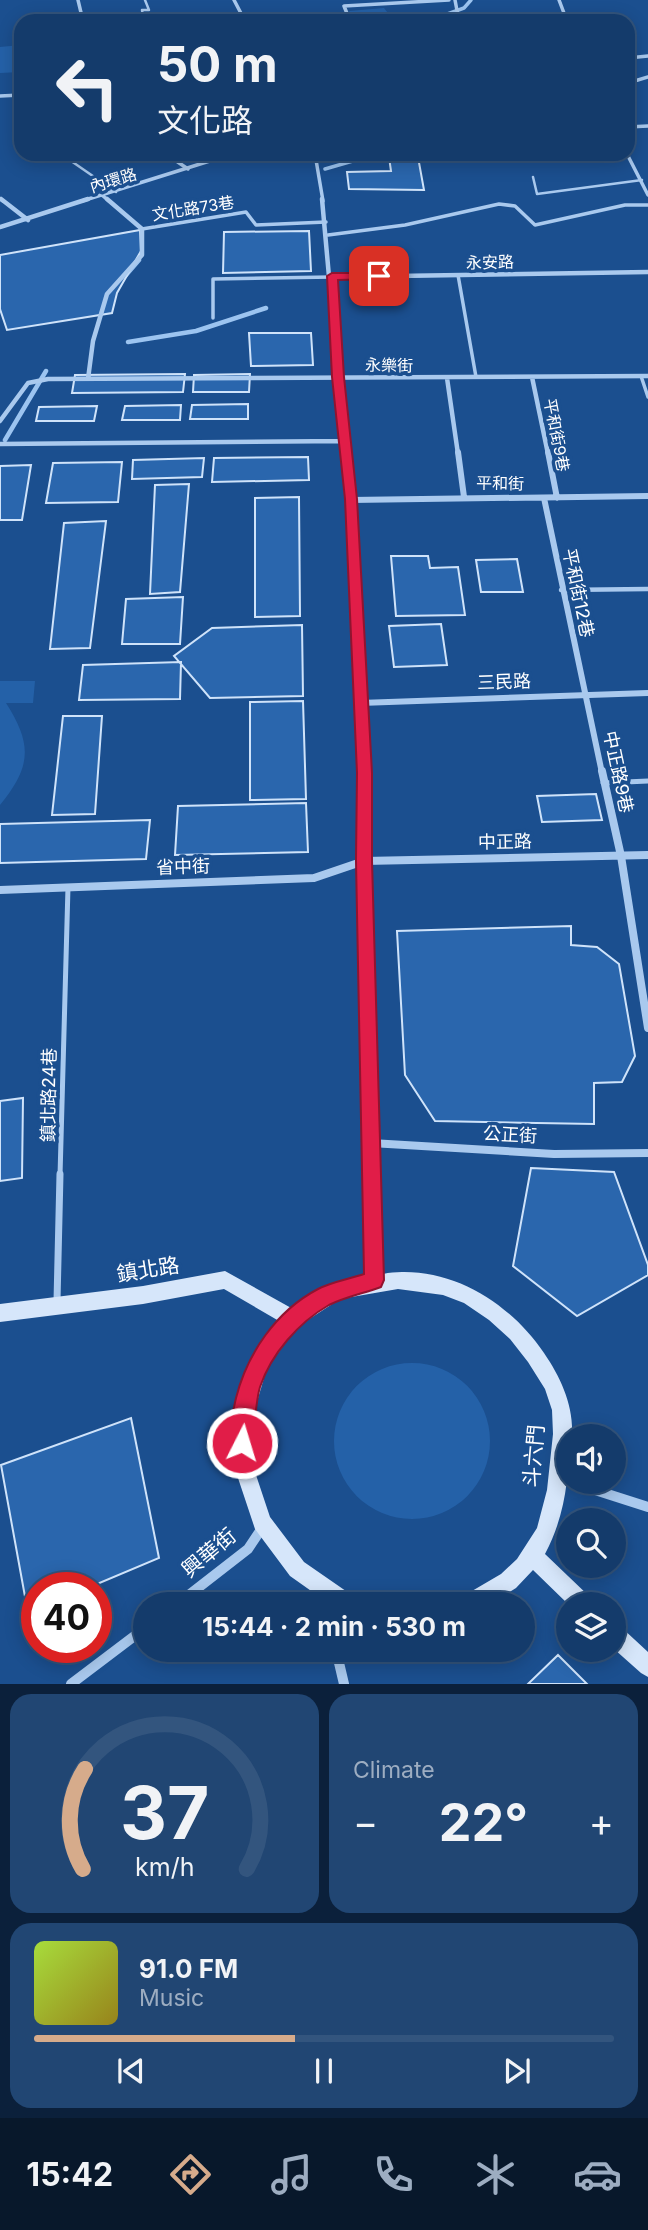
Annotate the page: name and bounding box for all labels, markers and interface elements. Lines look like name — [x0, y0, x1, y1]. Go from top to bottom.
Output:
text: 50 m — [157, 35, 278, 94]
icon: left — [42, 42, 133, 133]
text: 文化路 — [157, 101, 253, 140]
street label: 內環路 — [87, 163, 139, 197]
street label: 文化路73巷 — [151, 192, 235, 224]
pin — [349, 246, 409, 306]
street label: 永安路 — [466, 252, 514, 272]
icon: arrive — [360, 257, 398, 295]
street label: 永樂街 — [365, 355, 413, 375]
street label: 平和街9巷 — [540, 397, 574, 473]
street label: 平和街 — [476, 473, 524, 493]
street label: 平和街12巷 — [559, 547, 598, 639]
street label: 三民路 — [477, 670, 531, 693]
street label: 中正路9巷 — [600, 729, 637, 815]
street label: 中正路 — [478, 831, 532, 852]
street label: 省中街 — [156, 855, 210, 878]
street label: 鎮北路24巷 — [37, 1048, 60, 1142]
street label: 公正街 — [483, 1123, 538, 1146]
street label: 鎮北路 — [115, 1252, 181, 1287]
position arrow — [205, 1406, 279, 1480]
street label: 斗六門 — [518, 1423, 549, 1488]
map controls — [556, 1424, 626, 1662]
button: sound — [556, 1424, 626, 1494]
button: search — [556, 1508, 626, 1578]
street label: 興華街 — [177, 1523, 241, 1582]
speed limit sign: 40 — [21, 1572, 112, 1663]
button: layers — [556, 1592, 626, 1662]
text: 15:44 · 2 min · 530 m — [202, 1611, 466, 1642]
text: Climate — [353, 1756, 435, 1784]
text: 37 — [120, 1769, 209, 1858]
text: 22° — [439, 1791, 528, 1854]
text: − — [353, 1799, 378, 1845]
text: + — [589, 1799, 614, 1845]
text: km/h — [135, 1852, 194, 1882]
text: 91.0 FM — [139, 1953, 238, 1984]
text: Music — [139, 1984, 204, 2012]
icon: previous — [112, 2052, 150, 2090]
icon: pause — [305, 2052, 343, 2090]
icon: next — [498, 2052, 536, 2090]
icon: directions — [166, 2150, 215, 2199]
icon: music — [267, 2150, 316, 2199]
icon: phone — [369, 2150, 418, 2199]
icon: climate — [471, 2150, 520, 2199]
icon: car — [573, 2150, 622, 2199]
text: 15:42 — [26, 2155, 113, 2194]

